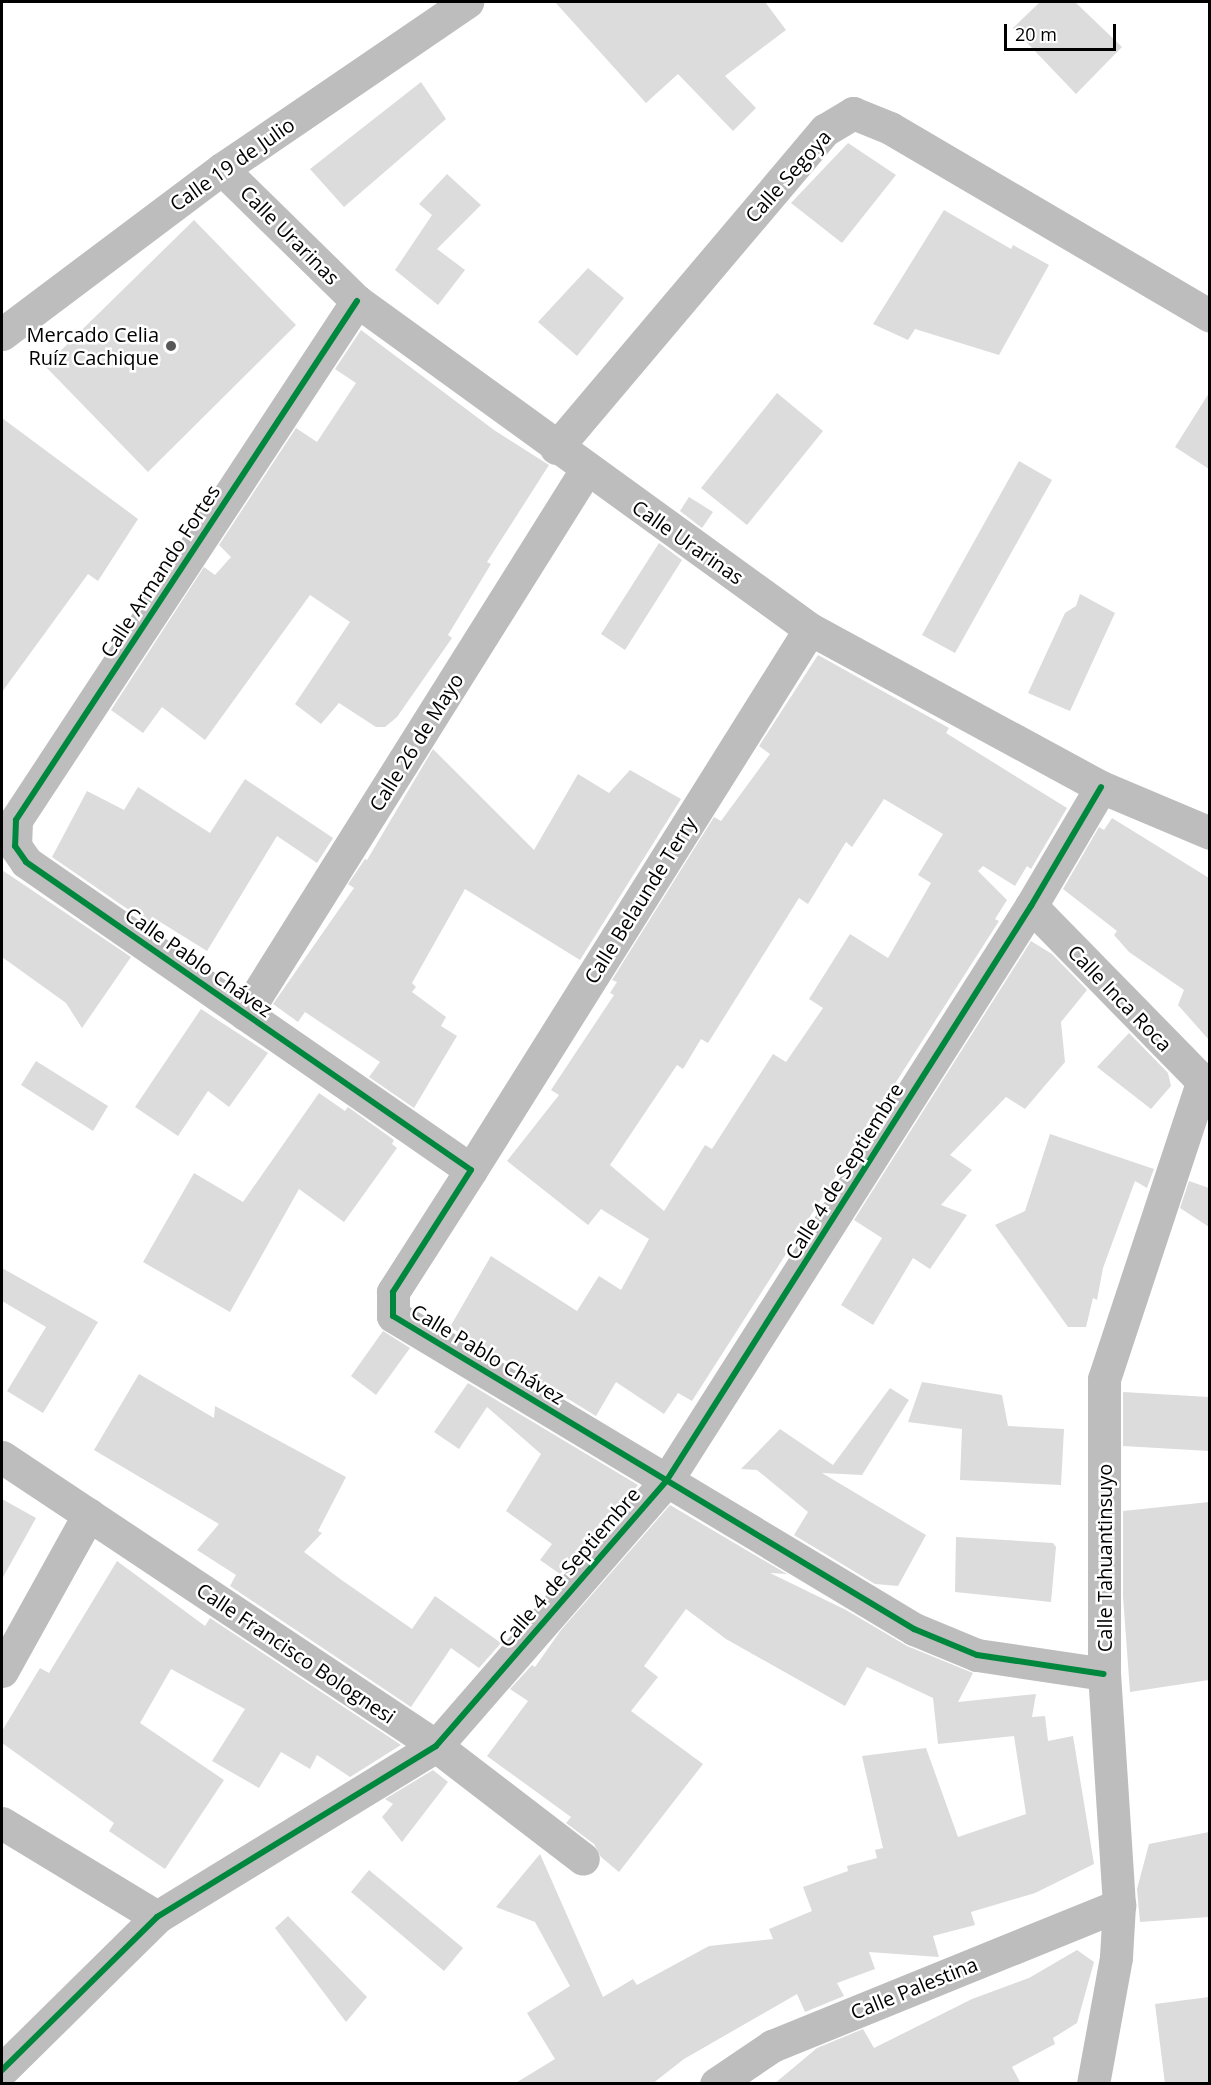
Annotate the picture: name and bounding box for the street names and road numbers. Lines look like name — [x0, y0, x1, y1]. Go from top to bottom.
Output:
street label: Calle 19 de Julio — [165, 112, 299, 216]
street label: Calle Segoya — [740, 125, 836, 227]
street label: Calle Urarinas — [235, 180, 345, 290]
street label: Calle Armando Fortes — [95, 480, 225, 662]
street label: Calle Urarinas — [628, 495, 748, 589]
street label: Calle 26 de Mayo — [364, 669, 468, 815]
street label: Calle Belaunde Terry — [579, 812, 701, 988]
street label: Calle Pablo Chávez — [121, 902, 277, 1022]
street label: Calle Inca Roca — [1063, 940, 1177, 1056]
street label: Calle 4 de Septiembre — [780, 1078, 908, 1264]
street label: Calle Pablo Chávez — [407, 1299, 569, 1409]
street label: Calle Tahuantinsuyo — [1092, 1464, 1116, 1652]
street label: Calle 4 de Septiembre — [493, 1482, 645, 1652]
street label: Calle Francisco Bolognesi — [192, 1578, 400, 1728]
street label: Calle Palestina — [847, 1952, 981, 2024]

